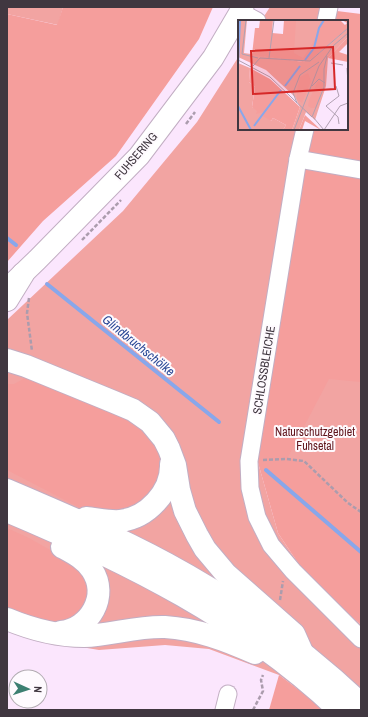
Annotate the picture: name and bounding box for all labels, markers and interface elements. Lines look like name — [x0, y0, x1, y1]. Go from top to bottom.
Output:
inset map — [238, 20, 348, 130]
street label: FUHSERING — [111, 129, 161, 183]
water label: Glindbruchschölke — [99, 311, 178, 380]
street label: SCHLOSSBLEICHE — [249, 325, 279, 415]
park label: Naturschutzgebiet Fuhsetal — [275, 424, 355, 454]
north arrow — [8, 669, 48, 709]
text: N — [31, 686, 45, 693]

